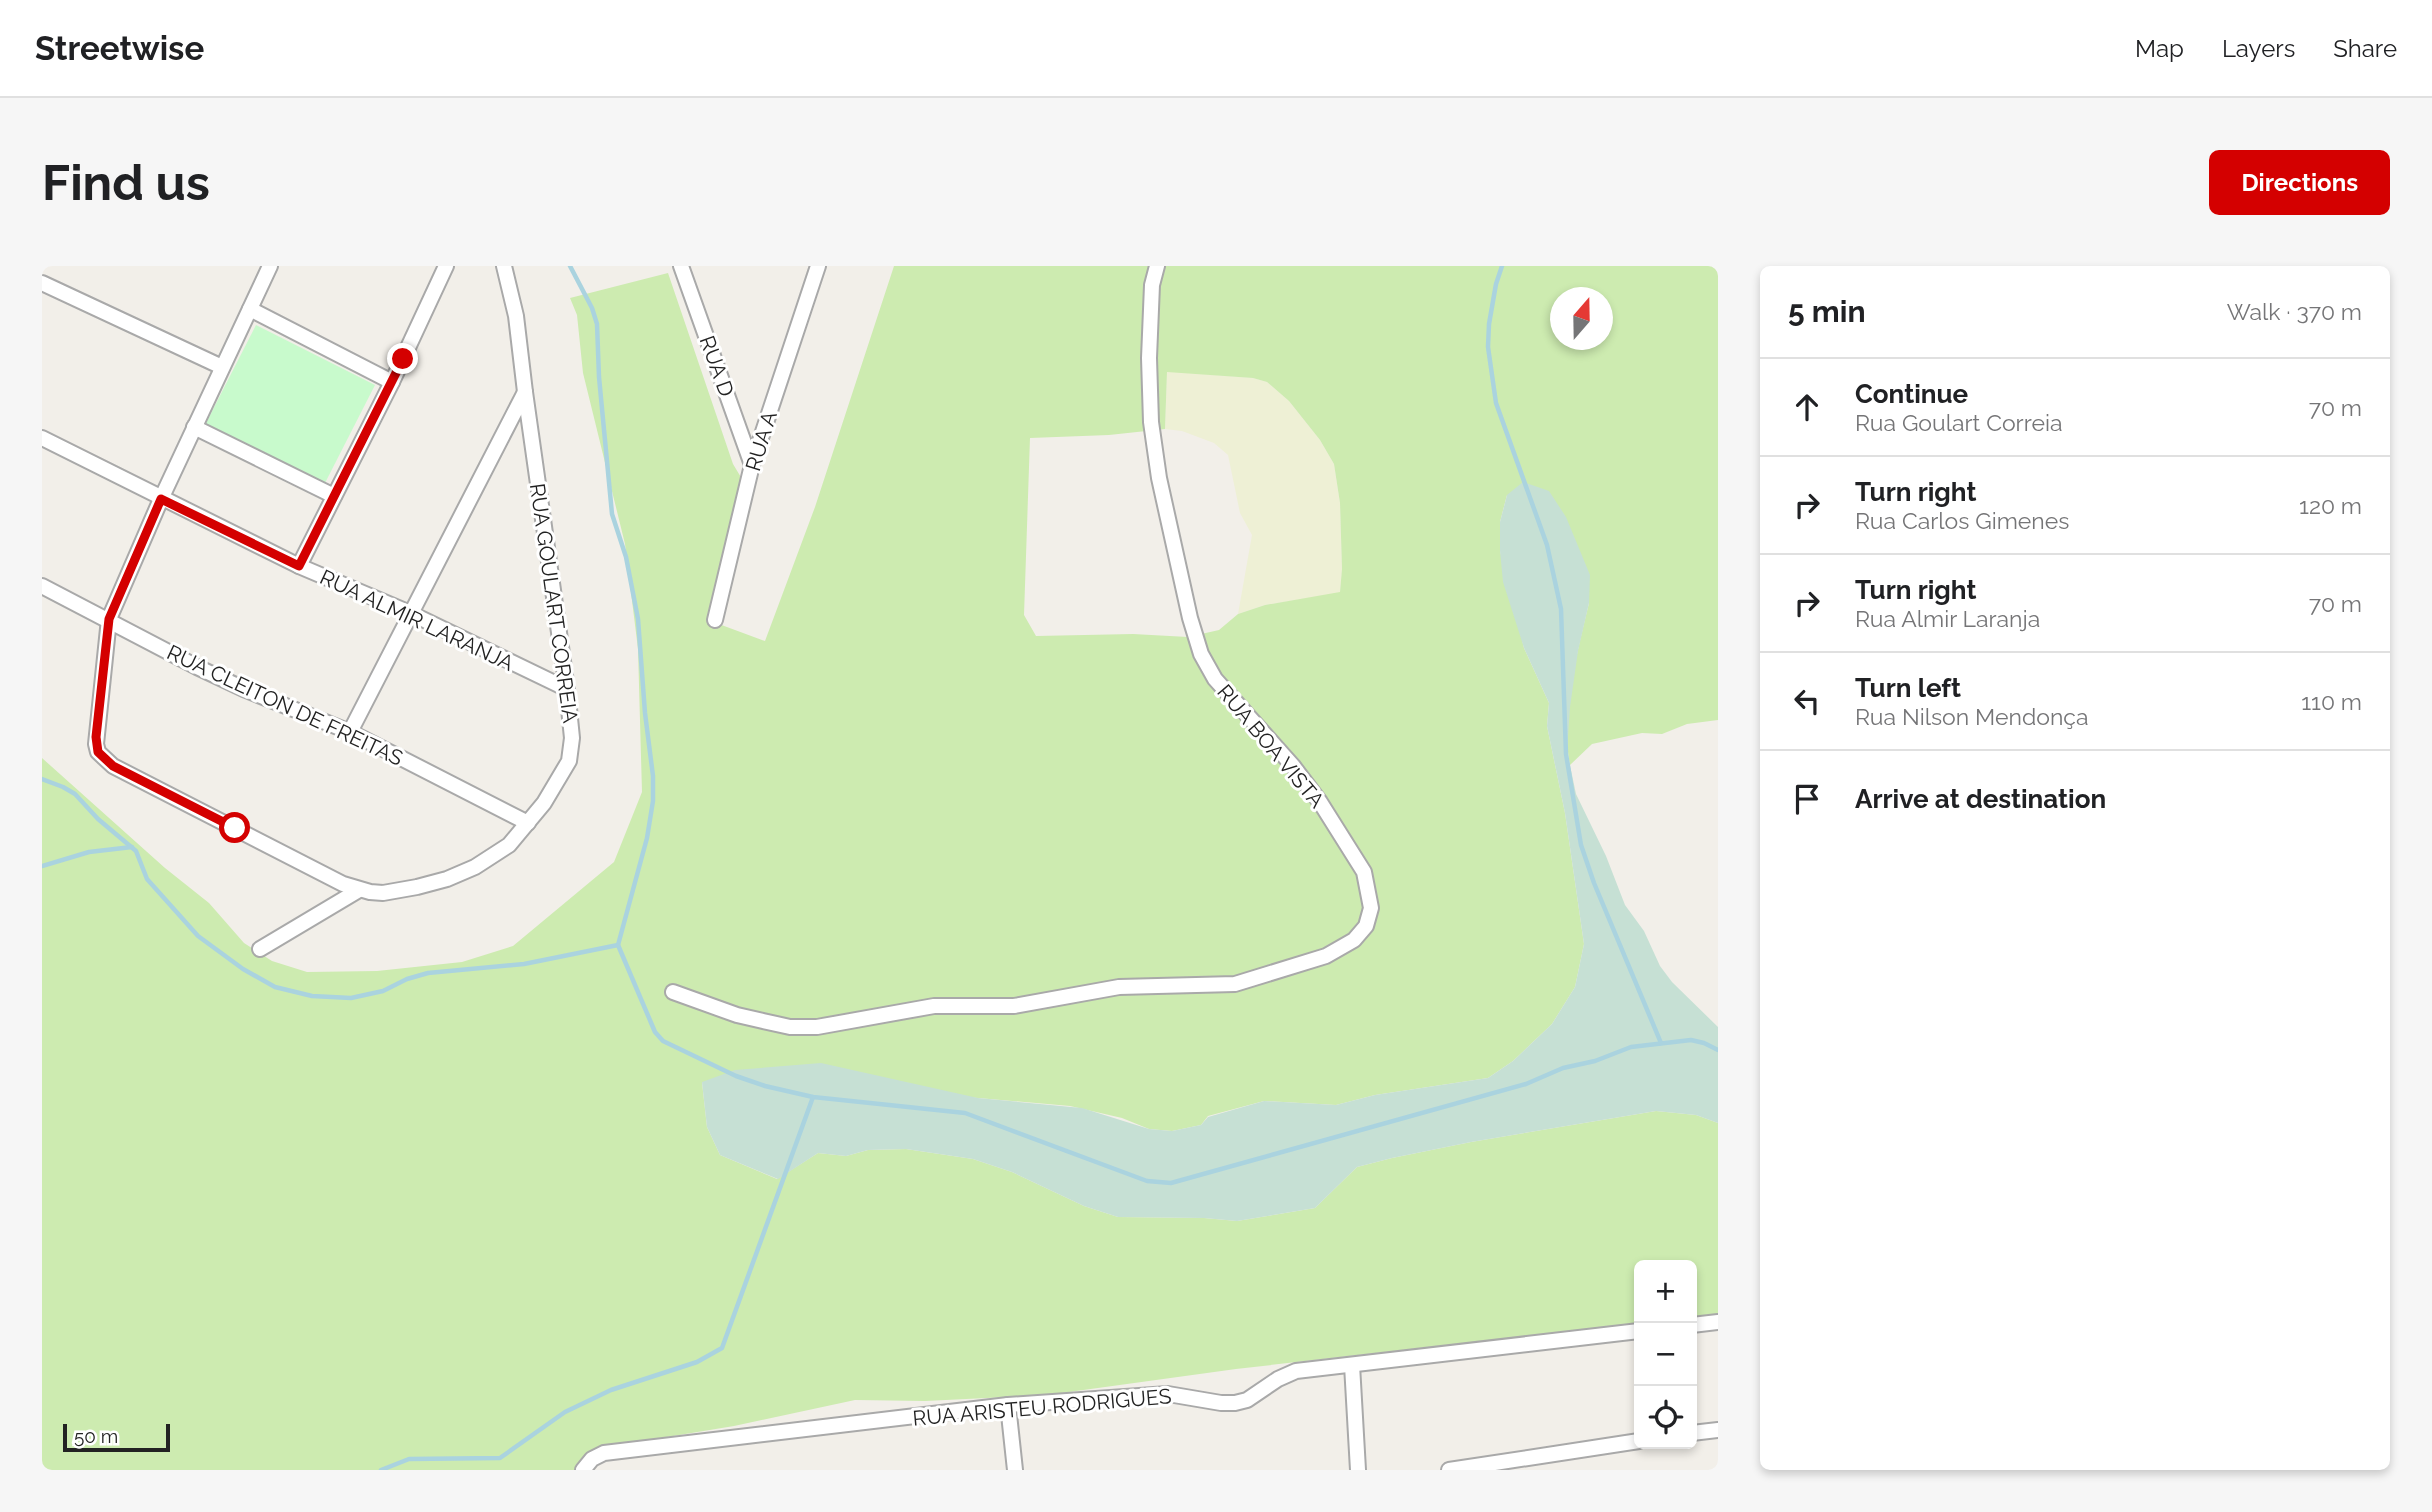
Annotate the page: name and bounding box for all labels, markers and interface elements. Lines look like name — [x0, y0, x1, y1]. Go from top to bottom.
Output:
text: Streetwise — [35, 29, 204, 68]
text: Map — [2135, 34, 2184, 63]
text: Layers — [2222, 34, 2295, 63]
text: Share — [2333, 34, 2397, 63]
button: Directions — [2209, 150, 2390, 215]
text: Find us — [42, 154, 210, 211]
north arrow — [1550, 287, 1613, 350]
text: 5 min — [1788, 294, 1866, 329]
text: Walk · 370 m — [2227, 298, 2362, 325]
street label: RUA D — [695, 332, 739, 400]
route end — [387, 343, 418, 374]
text: Continue — [1855, 379, 1968, 409]
icon: ahead — [1788, 388, 1826, 426]
text: 70 m — [2309, 394, 2362, 421]
street label: RUA A — [740, 408, 782, 474]
text: Rua Goulart Correia — [1855, 409, 2062, 436]
text: Turn right — [1855, 477, 1976, 507]
street label: RUA GOULART CORREIA — [525, 482, 583, 724]
icon: right — [1788, 486, 1826, 524]
text: 120 m — [2299, 492, 2362, 519]
text: Rua Carlos Gimenes — [1855, 507, 2069, 534]
street label: RUA ALMIR LARANJA — [316, 564, 518, 676]
text: Turn right — [1855, 575, 1976, 605]
icon: right — [1788, 584, 1826, 622]
text: 70 m — [2309, 590, 2362, 617]
text: Rua Almir Laranja — [1855, 605, 2040, 632]
street label: RUA CLEITON DE FREITAS — [163, 639, 407, 771]
text: Turn left — [1855, 673, 1961, 703]
street label: RUA BOA VISTA — [1212, 679, 1330, 813]
icon: left — [1788, 682, 1826, 720]
text: 110 m — [2301, 688, 2362, 715]
text: Rua Nilson Mendonça — [1855, 703, 2088, 730]
icon: arrive — [1788, 780, 1826, 818]
text: Arrive at destination — [1855, 784, 2106, 814]
route start — [219, 812, 250, 843]
map controls — [1634, 1260, 1697, 1449]
button: + — [1634, 1260, 1697, 1323]
button: − — [1634, 1323, 1697, 1386]
street label: RUA ARISTEU RODRIGUES — [912, 1383, 1173, 1431]
button: locate — [1634, 1386, 1697, 1449]
scale bar — [63, 1421, 170, 1453]
text: 50 m — [74, 1425, 118, 1447]

